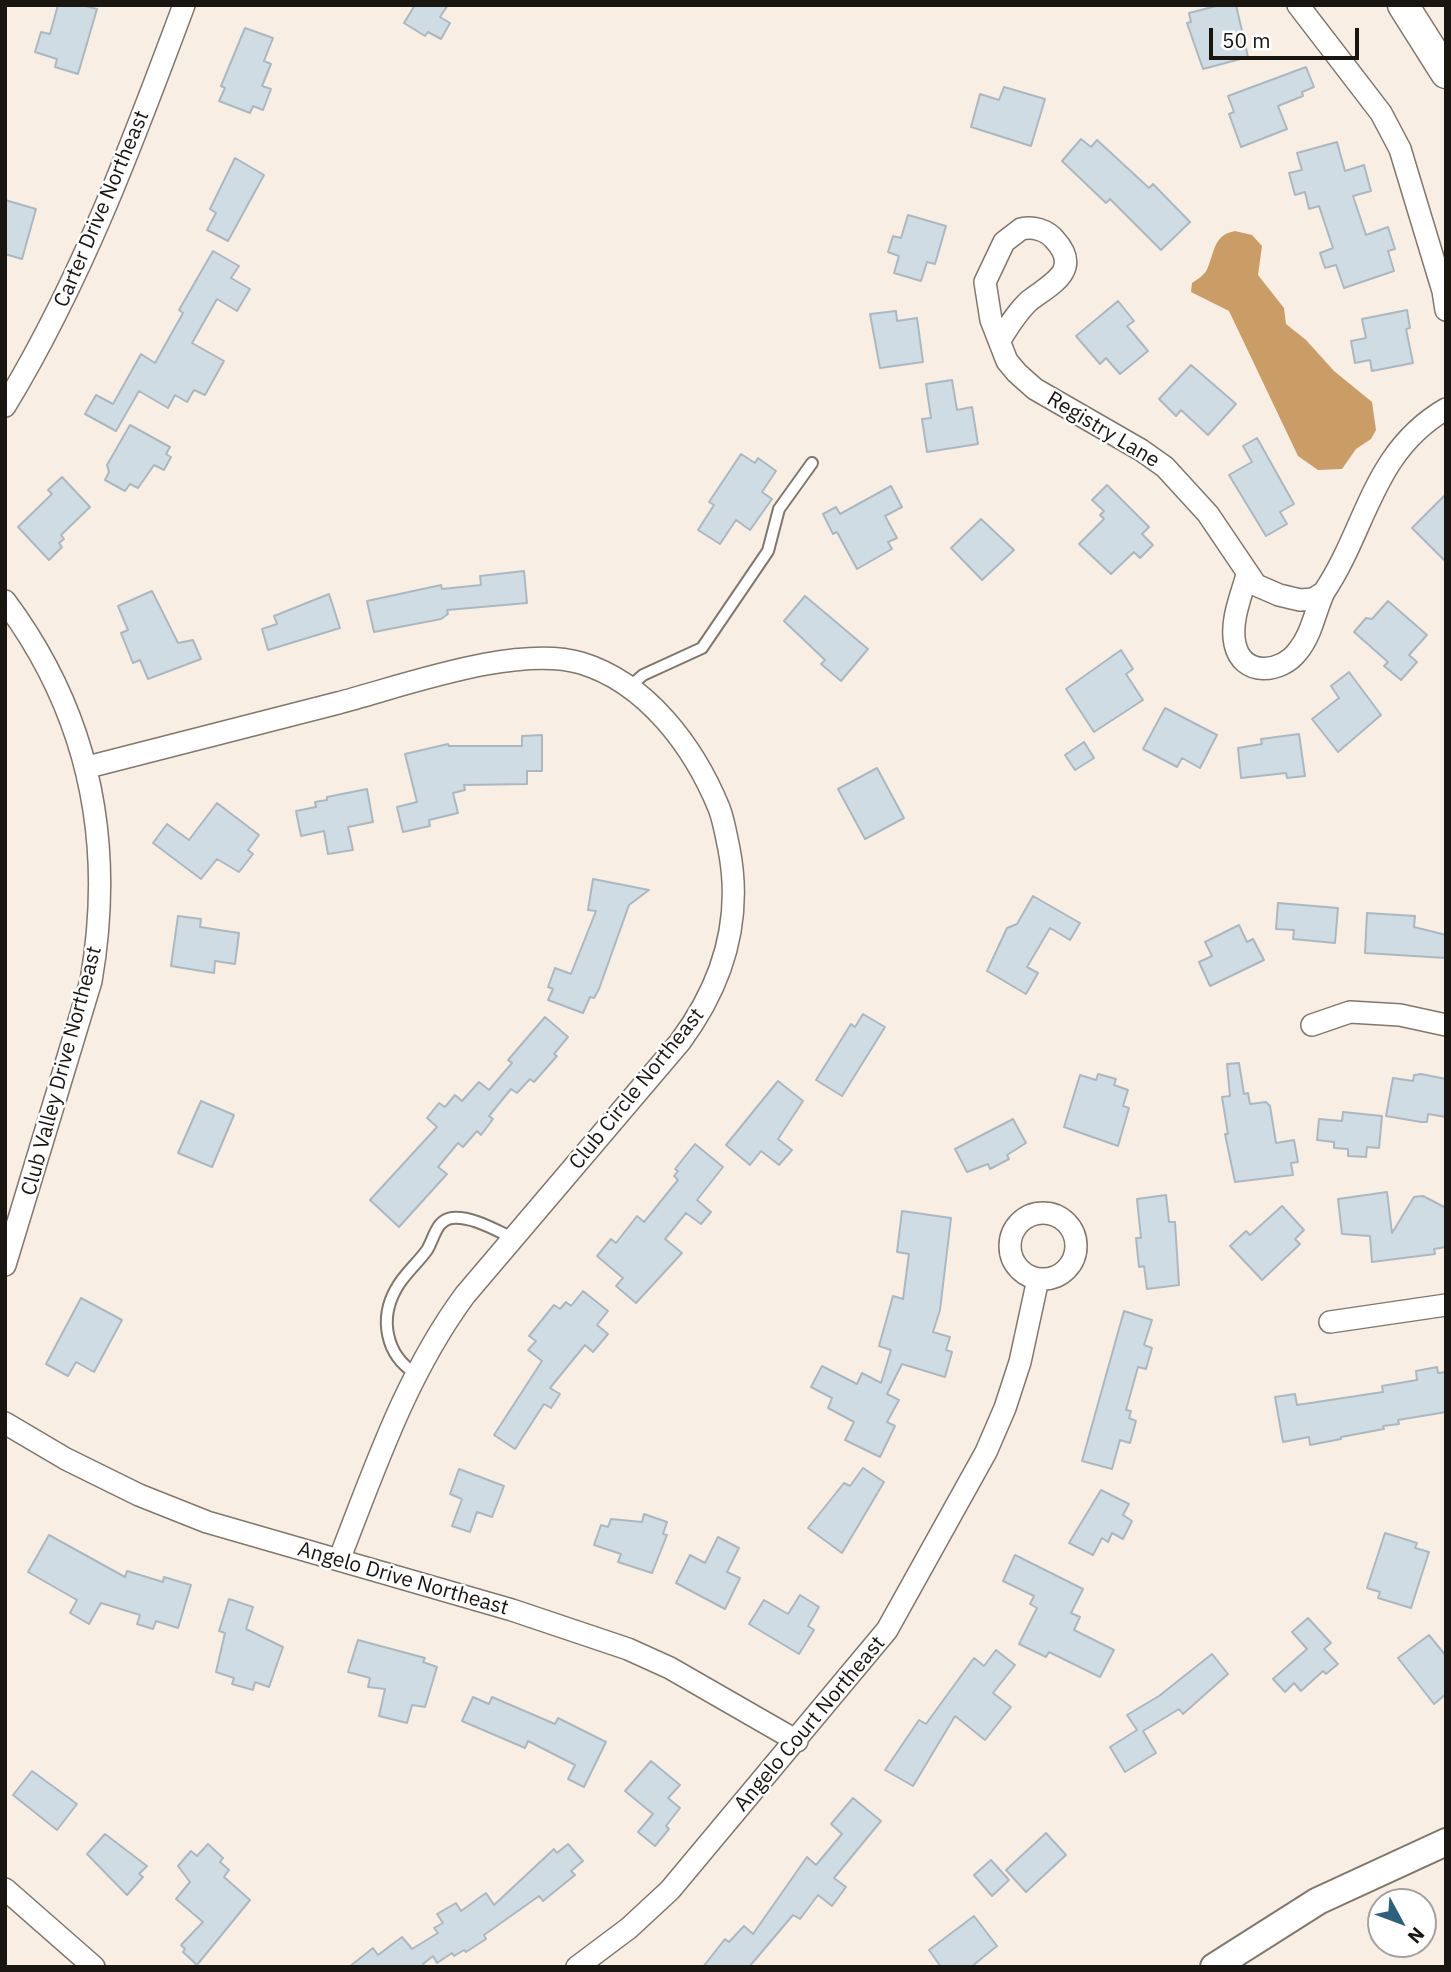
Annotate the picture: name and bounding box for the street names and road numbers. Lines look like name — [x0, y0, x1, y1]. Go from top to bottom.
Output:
street label: Carter Drive Northeast — [49, 107, 155, 311]
street label: Registry Lane — [1042, 387, 1164, 473]
street label: Club Valley Drive Northeast — [17, 944, 107, 1198]
street label: Club Circle Northeast — [564, 1003, 710, 1175]
street label: Angelo Drive Northeast — [295, 1537, 511, 1621]
street label: Angelo Court Northeast — [729, 1631, 891, 1817]

